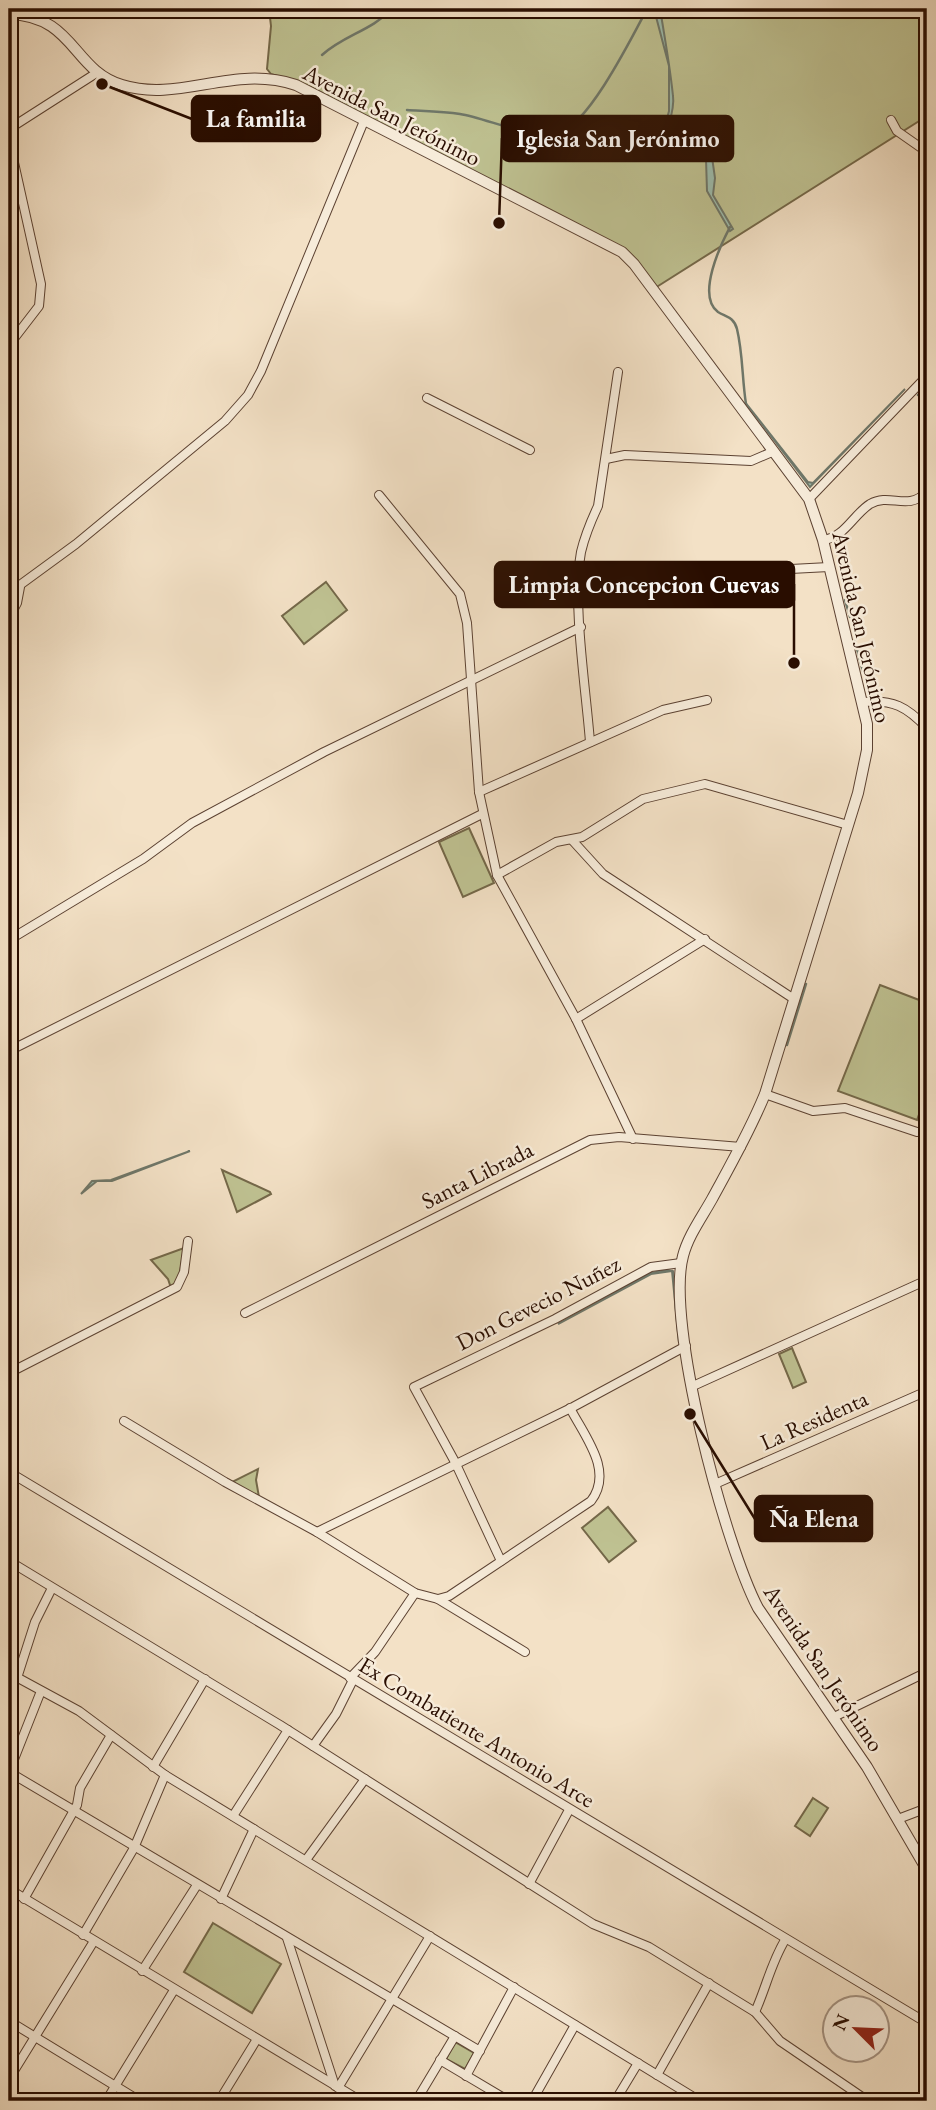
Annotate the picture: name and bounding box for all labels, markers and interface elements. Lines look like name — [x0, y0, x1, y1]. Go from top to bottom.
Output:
street label: Avenida San Jerónimo — [297, 57, 486, 173]
callout: La familia — [192, 96, 320, 141]
text: La familia — [206, 103, 306, 134]
callout: Iglesia San Jerónimo — [502, 116, 733, 161]
text: Iglesia San Jerónimo — [516, 123, 720, 155]
street label: Avenida San Jerónimo — [825, 527, 899, 726]
callout: Limpia Concepcion Cuevas — [495, 562, 794, 607]
text: Limpia Concepcion Cuevas — [509, 569, 779, 600]
street label: Santa Librada — [416, 1134, 539, 1216]
street label: Don Gevecio Nuñez — [451, 1249, 626, 1357]
street label: La Residenta — [755, 1383, 873, 1457]
callout: Ña Elena — [755, 1496, 872, 1541]
text: Ña Elena — [769, 1503, 859, 1534]
street label: Avenida San Jerónimo — [756, 1578, 891, 1757]
street label: Ex Combatiente Antonio Arce — [353, 1650, 601, 1814]
north arrow — [820, 1994, 890, 2064]
text: N — [826, 2010, 856, 2034]

